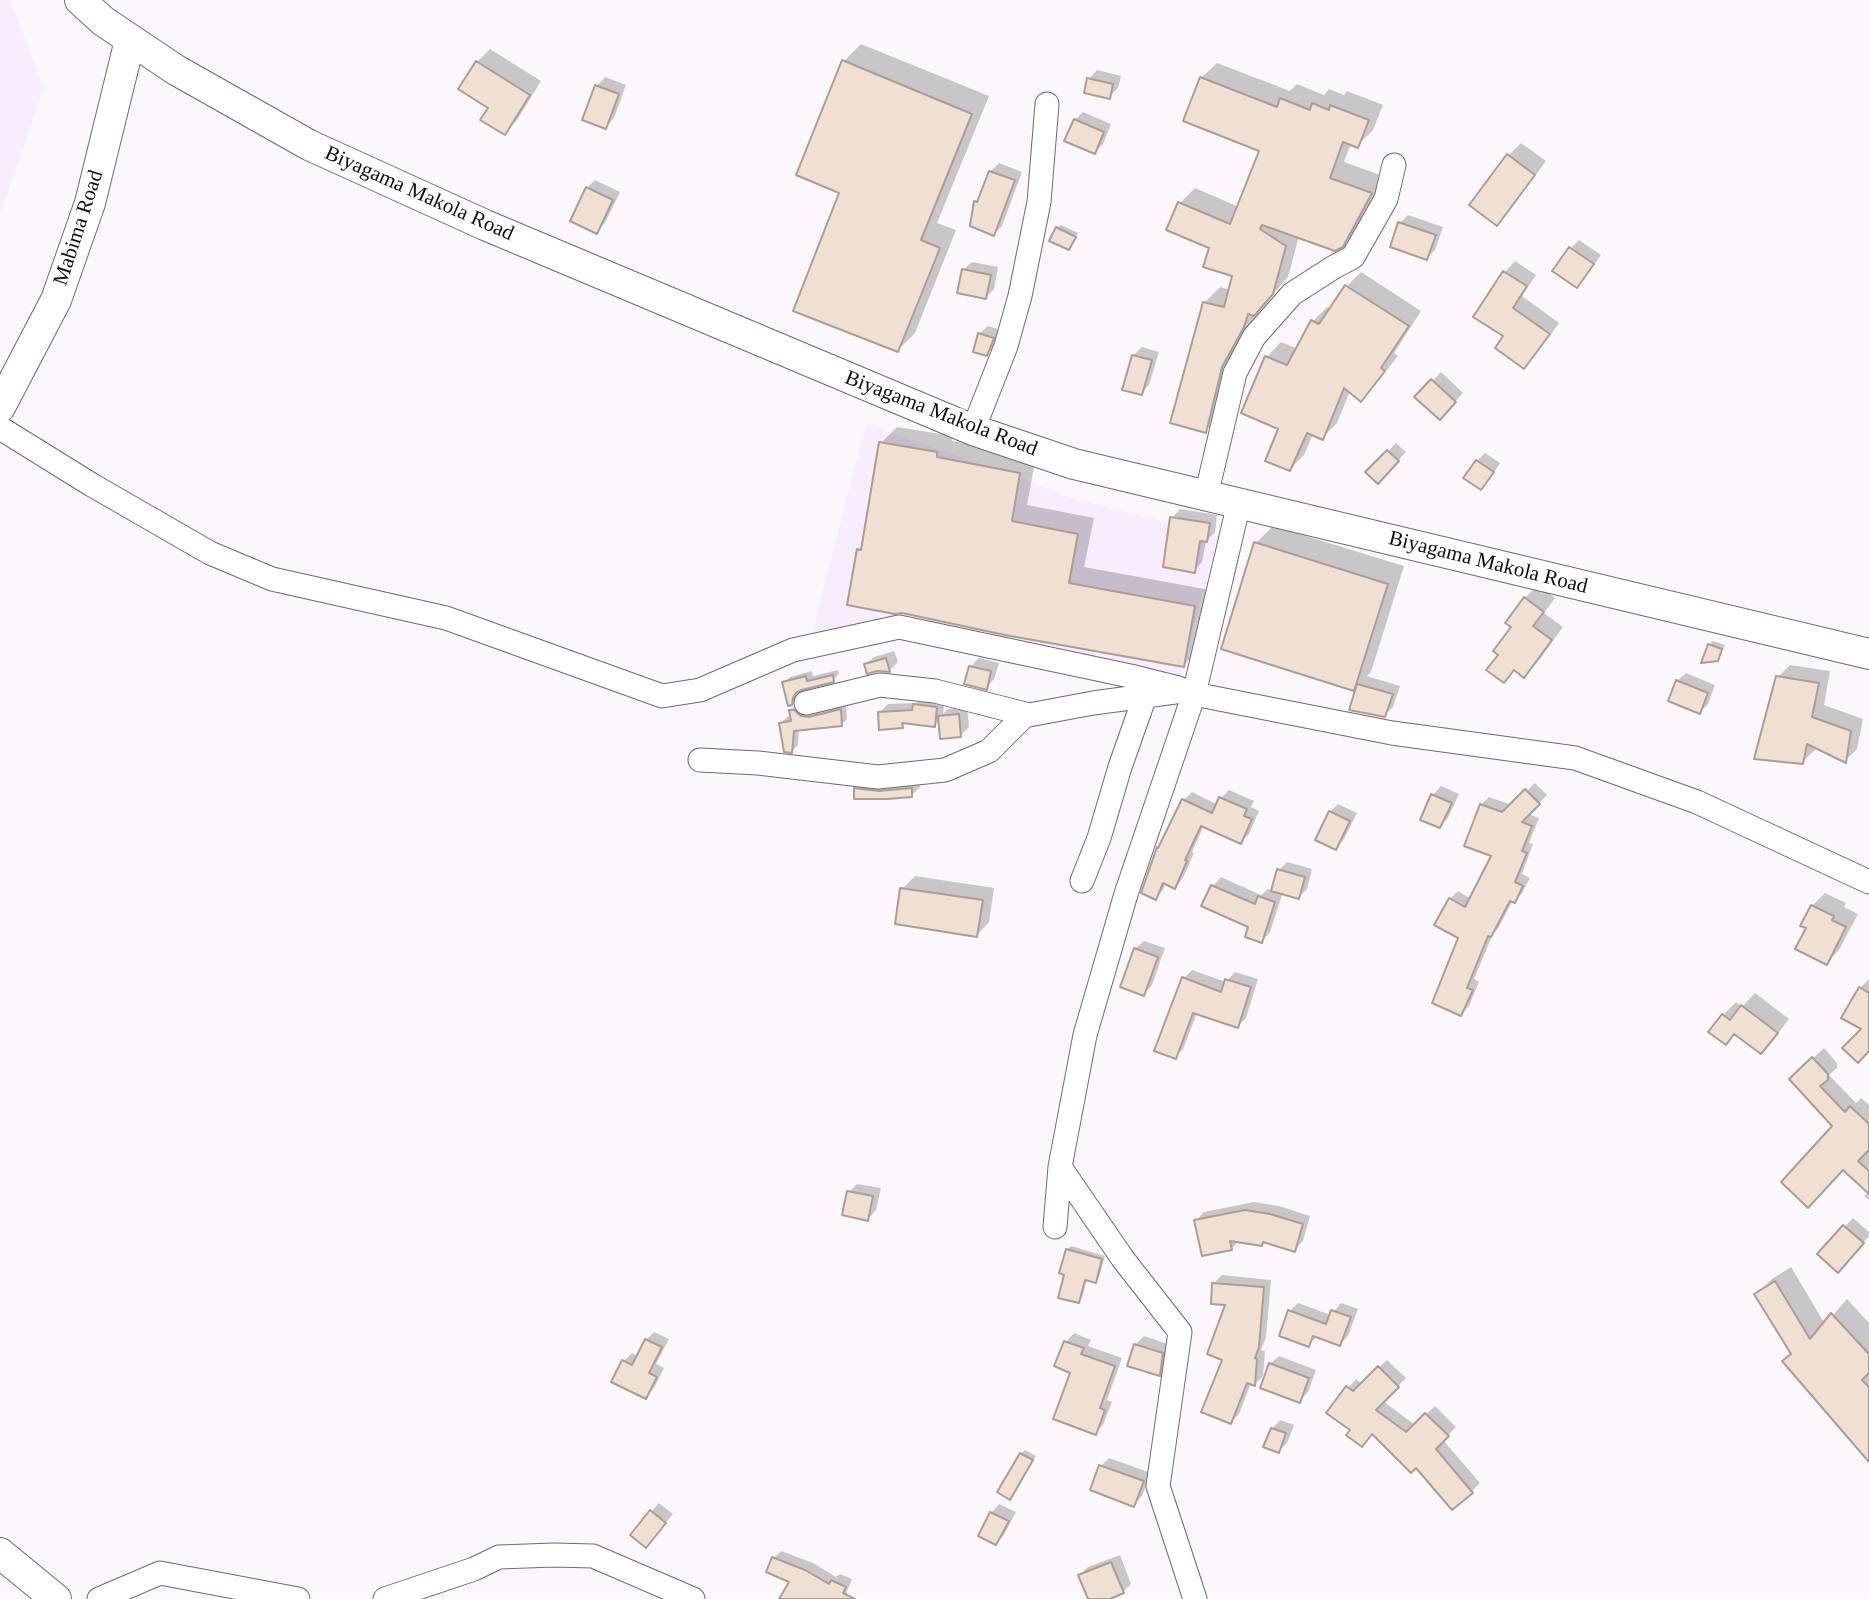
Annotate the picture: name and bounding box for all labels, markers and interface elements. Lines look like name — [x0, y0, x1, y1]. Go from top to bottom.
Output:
street label: Biyagama Makola Road — [321, 141, 517, 247]
street label: Mabima Road — [49, 167, 109, 289]
street label: Biyagama Makola Road — [841, 366, 1041, 462]
street label: Biyagama Makola Road — [1386, 526, 1590, 600]

